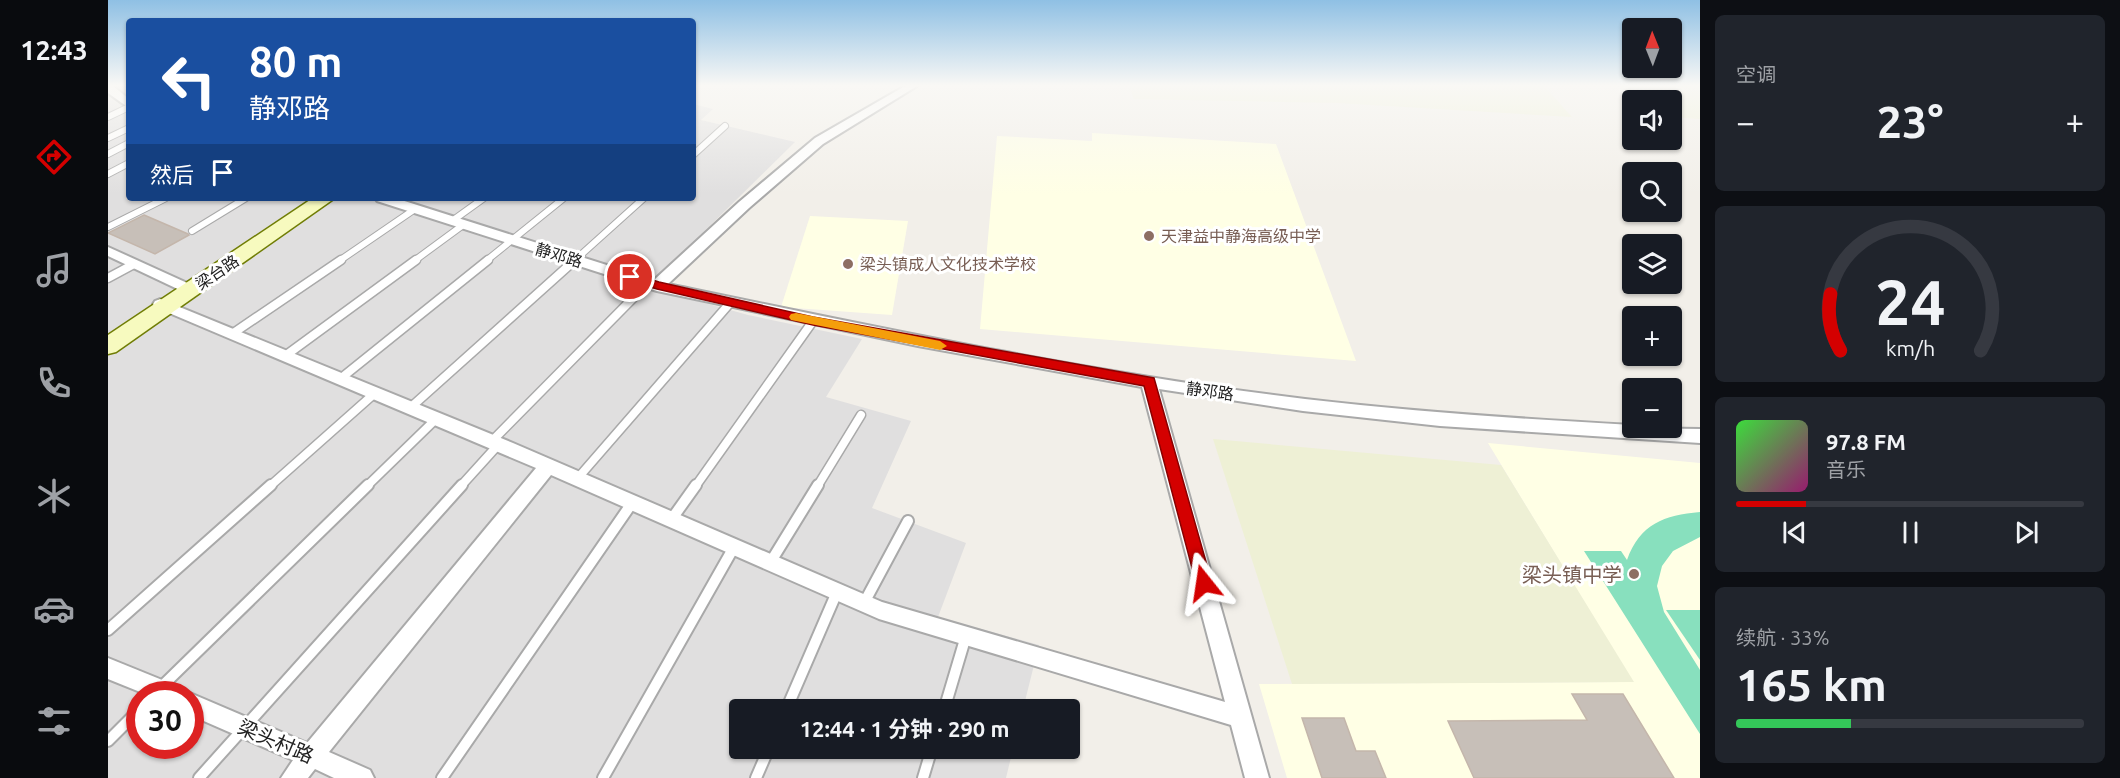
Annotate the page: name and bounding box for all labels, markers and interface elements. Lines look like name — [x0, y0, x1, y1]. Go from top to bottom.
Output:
north arrow — [1622, 18, 1682, 78]
map controls — [1622, 18, 1682, 438]
text: 12:43 — [20, 35, 88, 65]
text: 80 m — [249, 38, 343, 85]
icon: left — [150, 42, 228, 120]
text: 空调 — [1736, 63, 1776, 86]
button: sound — [1622, 90, 1682, 150]
text: 静邓路 — [249, 93, 330, 123]
text: 23° — [1877, 96, 1943, 147]
text: − — [1736, 103, 1755, 140]
text: + — [2065, 103, 2084, 140]
icon: directions — [33, 136, 75, 178]
icon: arrive — [206, 156, 239, 189]
text: 然后 — [150, 162, 194, 187]
button: search — [1622, 162, 1682, 222]
place label: 天津益中静海高级中学 — [1161, 227, 1321, 245]
marker: 天津益中静海高级中学 — [1142, 229, 1156, 243]
button: layers — [1622, 234, 1682, 294]
street label: 静邓路 — [533, 239, 585, 271]
icon: music — [33, 249, 75, 291]
street label: 梁台路 — [192, 251, 242, 293]
pin — [604, 251, 655, 302]
place label: 梁头镇成人文化技术学校 — [860, 255, 1036, 273]
marker: 梁头镇成人文化技术学校 — [841, 257, 855, 271]
icon: arrive — [613, 260, 646, 293]
text: 24 — [1875, 267, 1945, 337]
button: + — [1622, 306, 1682, 366]
text: km/h — [1885, 336, 1935, 360]
icon: phone — [33, 362, 75, 404]
button: − — [1622, 378, 1682, 438]
street label: 静邓路 — [1185, 379, 1235, 403]
text: 97.8 FM — [1826, 429, 1906, 454]
text: 音乐 — [1826, 458, 1866, 481]
icon: climate — [33, 475, 75, 517]
icon: previous — [1778, 516, 1811, 549]
icon: pause — [1894, 516, 1927, 549]
icon: next — [2010, 516, 2043, 549]
position arrow — [1172, 551, 1236, 615]
place label: 梁头镇中学 — [1522, 563, 1622, 586]
marker: 梁头镇中学 — [1627, 567, 1641, 581]
icon: car — [33, 588, 75, 630]
text: 续航 · 33% — [1736, 626, 1829, 649]
text: 165 km — [1736, 659, 1887, 710]
speed limit sign: 30 — [126, 681, 204, 759]
icon: filters — [33, 700, 75, 742]
street label: 梁头村路 — [235, 715, 317, 767]
text: 12:44 · 1 分钟 · 290 m — [800, 716, 1009, 741]

